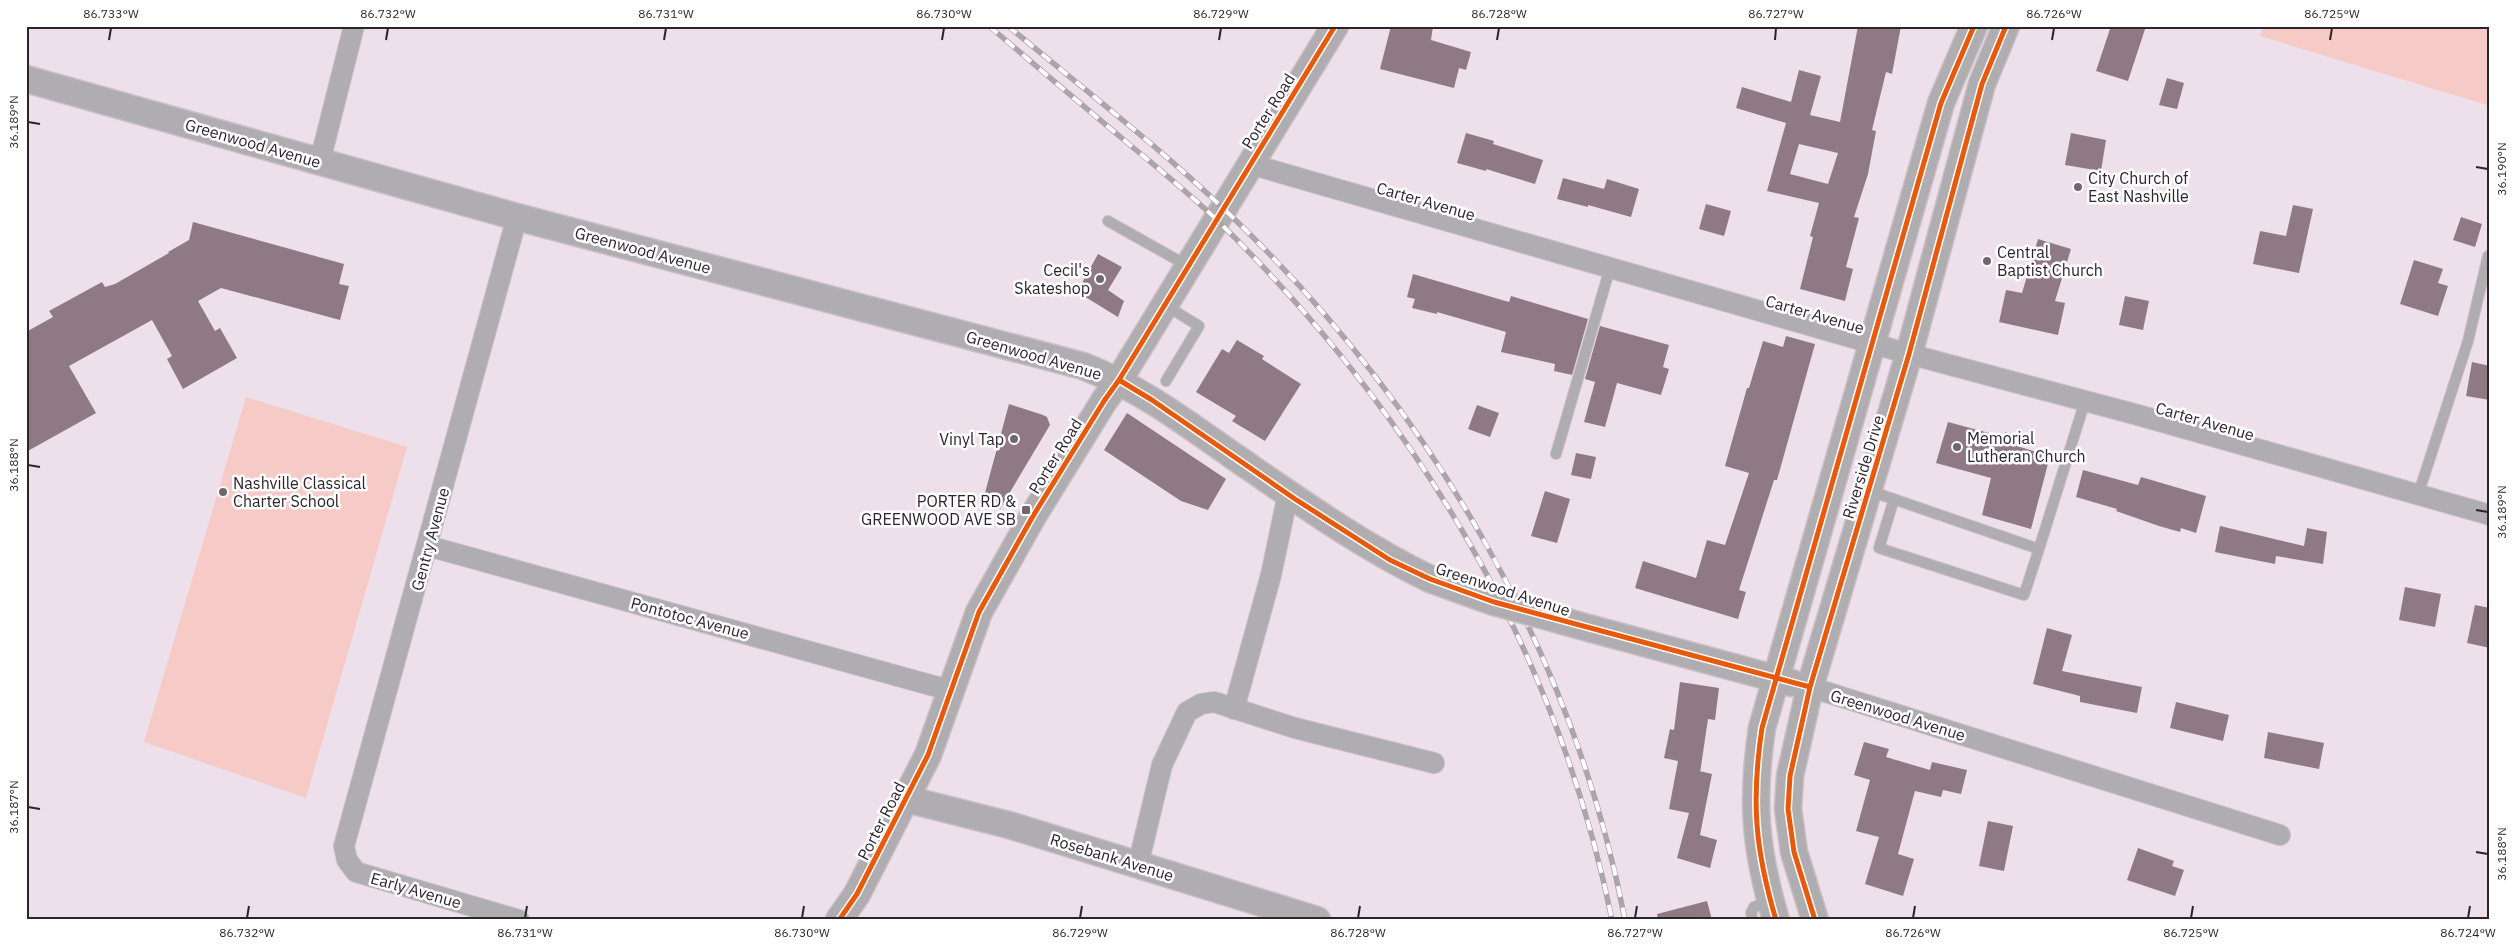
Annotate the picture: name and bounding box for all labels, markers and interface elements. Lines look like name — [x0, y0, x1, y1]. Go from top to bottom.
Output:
text: 86.733°W — [83, 6, 139, 21]
text: 86.732°W — [360, 6, 416, 21]
text: 86.731°W — [638, 6, 694, 21]
text: 86.730°W — [916, 6, 972, 21]
text: 86.729°W — [1193, 6, 1249, 21]
text: 86.728°W — [1471, 6, 1527, 21]
text: 86.727°W — [1748, 6, 1804, 21]
text: 86.726°W — [2026, 6, 2082, 21]
text: 86.725°W — [2304, 6, 2360, 21]
street label: Porter Road — [1237, 70, 1299, 152]
text: 36.189°N — [6, 95, 21, 149]
street label: Greenwood Avenue — [183, 114, 323, 172]
text: 36.190°N — [2494, 142, 2509, 196]
place label: City Church of East Nashville — [2088, 168, 2189, 206]
street label: Carter Avenue — [1374, 177, 1478, 225]
marker: City Church of East Nashville — [2072, 181, 2084, 193]
street label: Greenwood Avenue — [573, 222, 713, 278]
place label: Central Baptist Church — [1997, 242, 2103, 280]
marker: Central Baptist Church — [1981, 255, 1993, 267]
place label: Cecil's Skateshop — [1014, 260, 1090, 298]
marker: Cecil's Skateshop — [1094, 273, 1106, 285]
street label: Carter Avenue — [1763, 290, 1867, 338]
street label: Greenwood Avenue — [964, 326, 1104, 384]
street label: Carter Avenue — [2153, 397, 2257, 445]
street label: Riverside Drive — [1838, 413, 1888, 521]
street label: Porter Road — [1024, 415, 1086, 497]
place label: Memorial Lutheran Church — [1967, 428, 2086, 466]
place label: Vinyl Tap — [939, 429, 1004, 449]
marker: Vinyl Tap — [1008, 433, 1020, 445]
text: 36.188°N — [6, 438, 21, 492]
marker: Memorial Lutheran Church — [1951, 441, 1963, 453]
place label: Nashville Classical Charter School — [233, 473, 366, 511]
street label: Gentry Avenue — [407, 485, 453, 593]
text: 36.189°N — [2494, 485, 2509, 539]
marker: Nashville Classical Charter School — [217, 486, 229, 498]
place label: PORTER RD & GREENWOOD AVE SB — [861, 491, 1016, 529]
marker: PORTER RD & GREENWOOD AVE SB — [1020, 504, 1032, 516]
street label: Greenwood Avenue — [1433, 558, 1573, 620]
street label: Pontotoc Avenue — [629, 593, 752, 643]
street label: Greenwood Avenue — [1828, 685, 1968, 745]
street label: Porter Road — [853, 779, 909, 863]
text: 36.187°N — [6, 780, 21, 834]
text: 36.188°N — [2494, 827, 2509, 881]
street label: Rosebank Avenue — [1048, 829, 1176, 885]
street label: Early Avenue — [368, 868, 464, 913]
text: 86.732°W — [219, 925, 275, 940]
text: 86.731°W — [497, 925, 553, 940]
text: 86.730°W — [774, 925, 830, 940]
text: 86.729°W — [1052, 925, 1108, 940]
text: 86.728°W — [1330, 925, 1386, 940]
text: 86.727°W — [1607, 925, 1663, 940]
text: 86.726°W — [1885, 925, 1941, 940]
text: 86.725°W — [2163, 925, 2219, 940]
text: 86.724°W — [2440, 925, 2496, 940]

